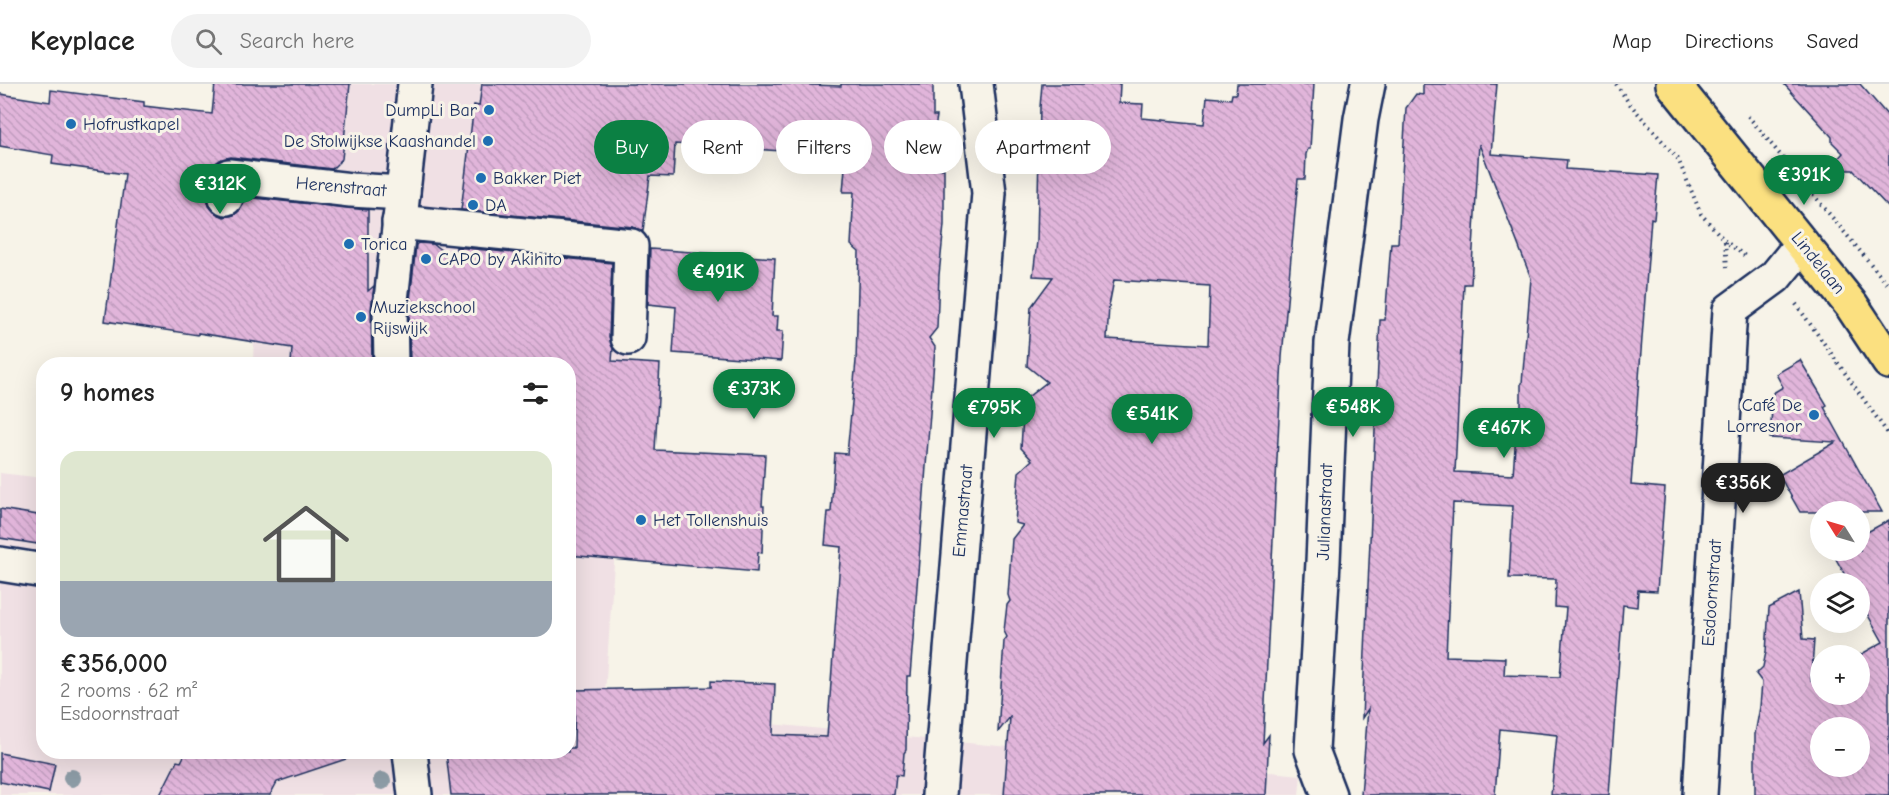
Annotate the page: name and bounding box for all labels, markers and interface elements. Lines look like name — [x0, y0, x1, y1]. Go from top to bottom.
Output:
search box — [171, 14, 591, 68]
text: Keyplace — [30, 25, 135, 57]
icon: search — [192, 25, 225, 58]
text: Search here — [240, 28, 354, 54]
text: Map — [1612, 29, 1652, 53]
text: Directions — [1685, 29, 1774, 53]
text: Saved — [1807, 29, 1859, 53]
place label: DumpLi Bar — [385, 100, 478, 121]
marker: DumpLi Bar — [482, 103, 496, 117]
place label: Hofrustkapel — [83, 114, 180, 135]
marker: Hofrustkapel — [64, 117, 78, 131]
chip: Buy — [594, 120, 669, 174]
chip: Rent — [681, 120, 764, 174]
chip: Filters — [776, 120, 872, 174]
chip: New — [884, 120, 963, 174]
chip: Apartment — [975, 120, 1111, 174]
place label: De Stolwijkse Kaashandel — [284, 131, 476, 152]
marker: De Stolwijkse Kaashandel — [481, 134, 495, 148]
pin: €391K — [1762, 155, 1846, 206]
text: €391K — [1777, 163, 1831, 186]
pin: €312K — [178, 164, 262, 215]
place label: Bakker Piet — [493, 168, 582, 189]
marker: Bakker Piet — [474, 171, 488, 185]
text: €312K — [194, 172, 246, 195]
street label: Herenstraat — [295, 173, 388, 201]
place label: DA — [485, 195, 507, 216]
marker: DA — [466, 198, 480, 212]
street label: Lindelaan — [1787, 228, 1849, 298]
place label: Torica — [361, 234, 407, 255]
marker: Torica — [342, 237, 356, 251]
place label: CAPO by Akihito — [438, 249, 562, 270]
marker: CAPO by Akihito — [419, 252, 433, 266]
pin: €491K — [676, 252, 760, 303]
text: €491K — [692, 260, 744, 283]
place label: Muziekschool Rijswijk — [373, 297, 476, 339]
marker: Muziekschool Rijswijk — [354, 310, 368, 324]
pin: €373K — [712, 369, 796, 420]
icon: filters — [519, 377, 552, 410]
text: €373K — [727, 377, 781, 400]
text: 9 homes — [60, 378, 155, 408]
pin: €548K — [1311, 387, 1395, 438]
pin: €795K — [952, 388, 1036, 439]
pin: €541K — [1110, 394, 1194, 445]
text: €548K — [1325, 395, 1381, 418]
place label: Café De Lorresnor — [1727, 395, 1803, 437]
text: €795K — [967, 396, 1021, 419]
text: €541K — [1126, 402, 1178, 425]
pin: €467K — [1462, 408, 1546, 459]
marker: Café De Lorresnor — [1807, 408, 1821, 422]
text: €467K — [1477, 416, 1531, 439]
street label: Julianastraat — [1313, 462, 1337, 561]
street label: Emmastraat — [948, 463, 978, 558]
pin: €356K — [1701, 463, 1785, 514]
text: €356K — [1715, 471, 1771, 494]
icon: home — [252, 490, 360, 598]
north arrow — [1810, 501, 1870, 561]
map controls — [1810, 501, 1870, 777]
place label: Het Tollenshuis — [653, 510, 768, 531]
marker: Het Tollenshuis — [634, 513, 648, 527]
street label: Esdoornstraat — [1698, 538, 1726, 647]
button: layers — [1810, 573, 1870, 633]
button: + — [1810, 645, 1870, 705]
text: €356,000 — [60, 649, 168, 679]
text: 2 rooms · 62 m² — [60, 679, 197, 702]
text: Esdoornstraat — [60, 702, 179, 725]
button: − — [1810, 717, 1870, 777]

